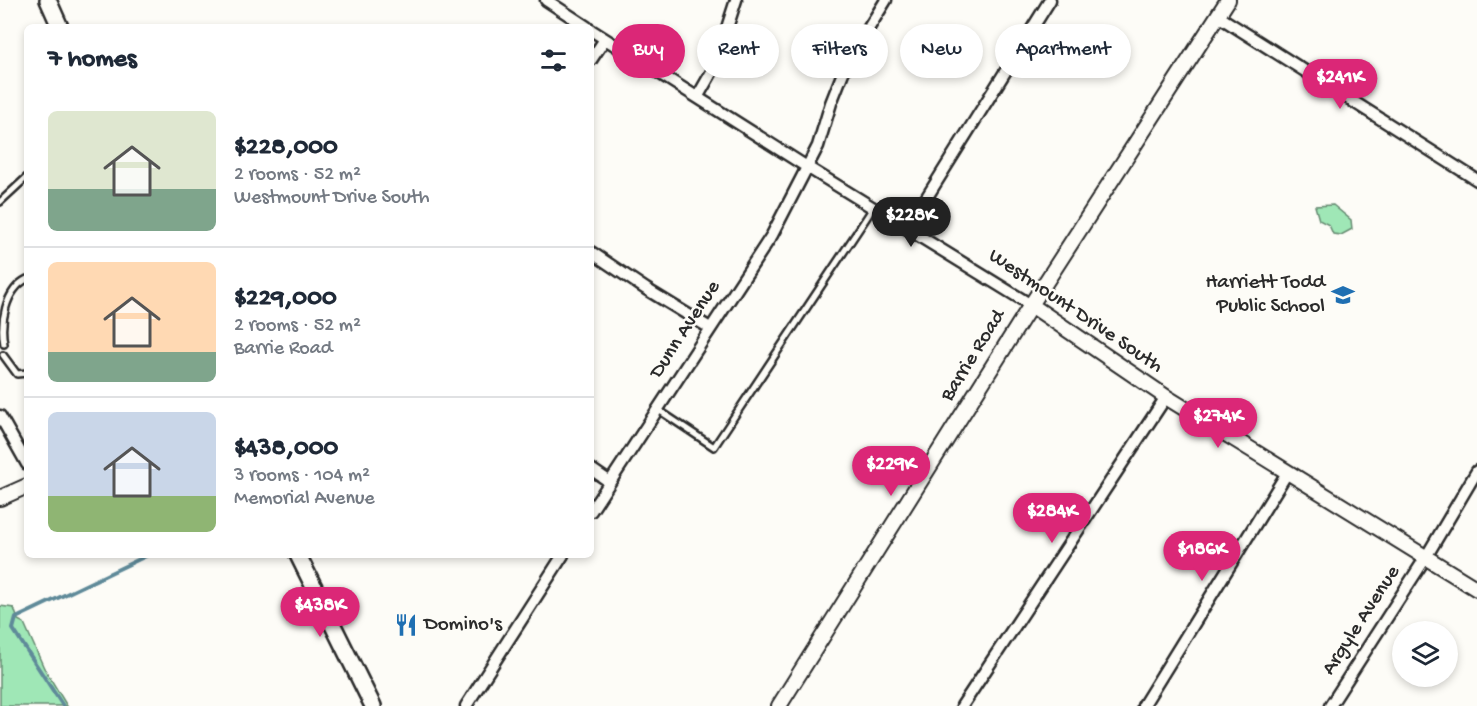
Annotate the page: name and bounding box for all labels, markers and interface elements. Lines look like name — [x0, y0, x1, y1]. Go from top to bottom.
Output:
chip: Buy — [612, 24, 685, 78]
chip: Rent — [697, 24, 779, 78]
chip: Filters — [791, 24, 888, 78]
chip: New — [900, 24, 983, 78]
chip: Apartment — [995, 24, 1131, 78]
icon: filters — [537, 44, 570, 77]
text: 7 homes — [48, 45, 137, 76]
pin: $241K — [1298, 59, 1382, 110]
text: $241K — [1316, 67, 1364, 90]
text: $228,000 — [234, 133, 338, 164]
icon: home — [96, 135, 168, 207]
text: 2 rooms · 52 m² — [234, 164, 361, 187]
text: Westmount Drive South — [234, 187, 430, 210]
pin: $228K — [869, 197, 953, 248]
text: $228K — [886, 205, 936, 228]
street label: Westmount Drive South — [983, 244, 1167, 380]
place label: Harriett Todd Public School — [1205, 271, 1327, 320]
street label: Dunn Avenue — [644, 275, 728, 385]
school or university icon: Harriett Todd Public School — [1330, 282, 1356, 308]
text: $229,000 — [234, 284, 337, 315]
icon: home — [96, 286, 168, 358]
street label: Barrie Road — [935, 304, 1013, 407]
text: 2 rooms · 52 m² — [234, 315, 361, 338]
text: Barrie Road — [234, 338, 333, 361]
pin: $274K — [1176, 398, 1260, 449]
text: $274K — [1193, 406, 1243, 429]
text: $438,000 — [234, 434, 338, 465]
icon: home — [96, 436, 168, 508]
pin: $229K — [849, 446, 933, 497]
text: $229K — [866, 454, 916, 477]
text: 3 rooms · 104 m² — [234, 465, 370, 488]
text: Memorial Avenue — [234, 488, 375, 511]
pin: $284K — [1010, 493, 1094, 544]
text: $284K — [1027, 501, 1077, 524]
pin: $186K — [1160, 531, 1244, 582]
text: $186K — [1177, 539, 1227, 562]
street label: Argyle Avenue — [1317, 561, 1407, 681]
pin: $438K — [278, 587, 362, 638]
text: $438K — [295, 595, 345, 618]
restaurant icon: Domino's — [393, 612, 419, 638]
place label: Domino's — [422, 613, 503, 638]
map controls — [1392, 621, 1458, 687]
button: layers — [1392, 621, 1458, 687]

